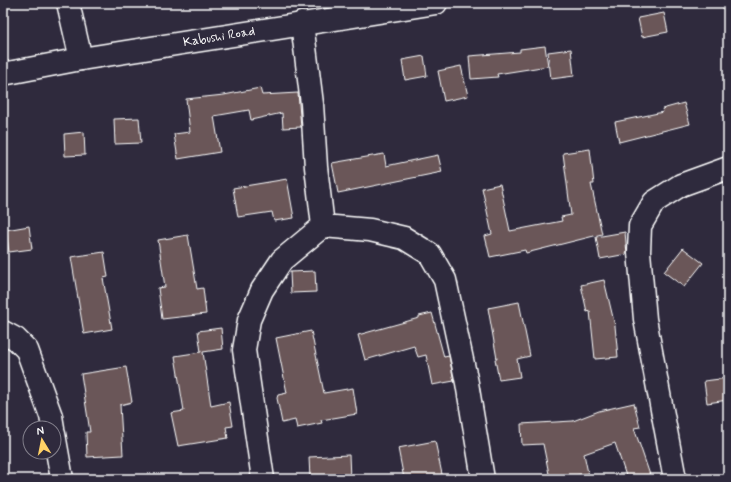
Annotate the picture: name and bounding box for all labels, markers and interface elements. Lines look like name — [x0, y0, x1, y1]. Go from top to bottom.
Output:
street label: Kabushi Road — [182, 23, 256, 51]
north arrow — [22, 420, 62, 460]
text: N — [36, 424, 45, 439]

